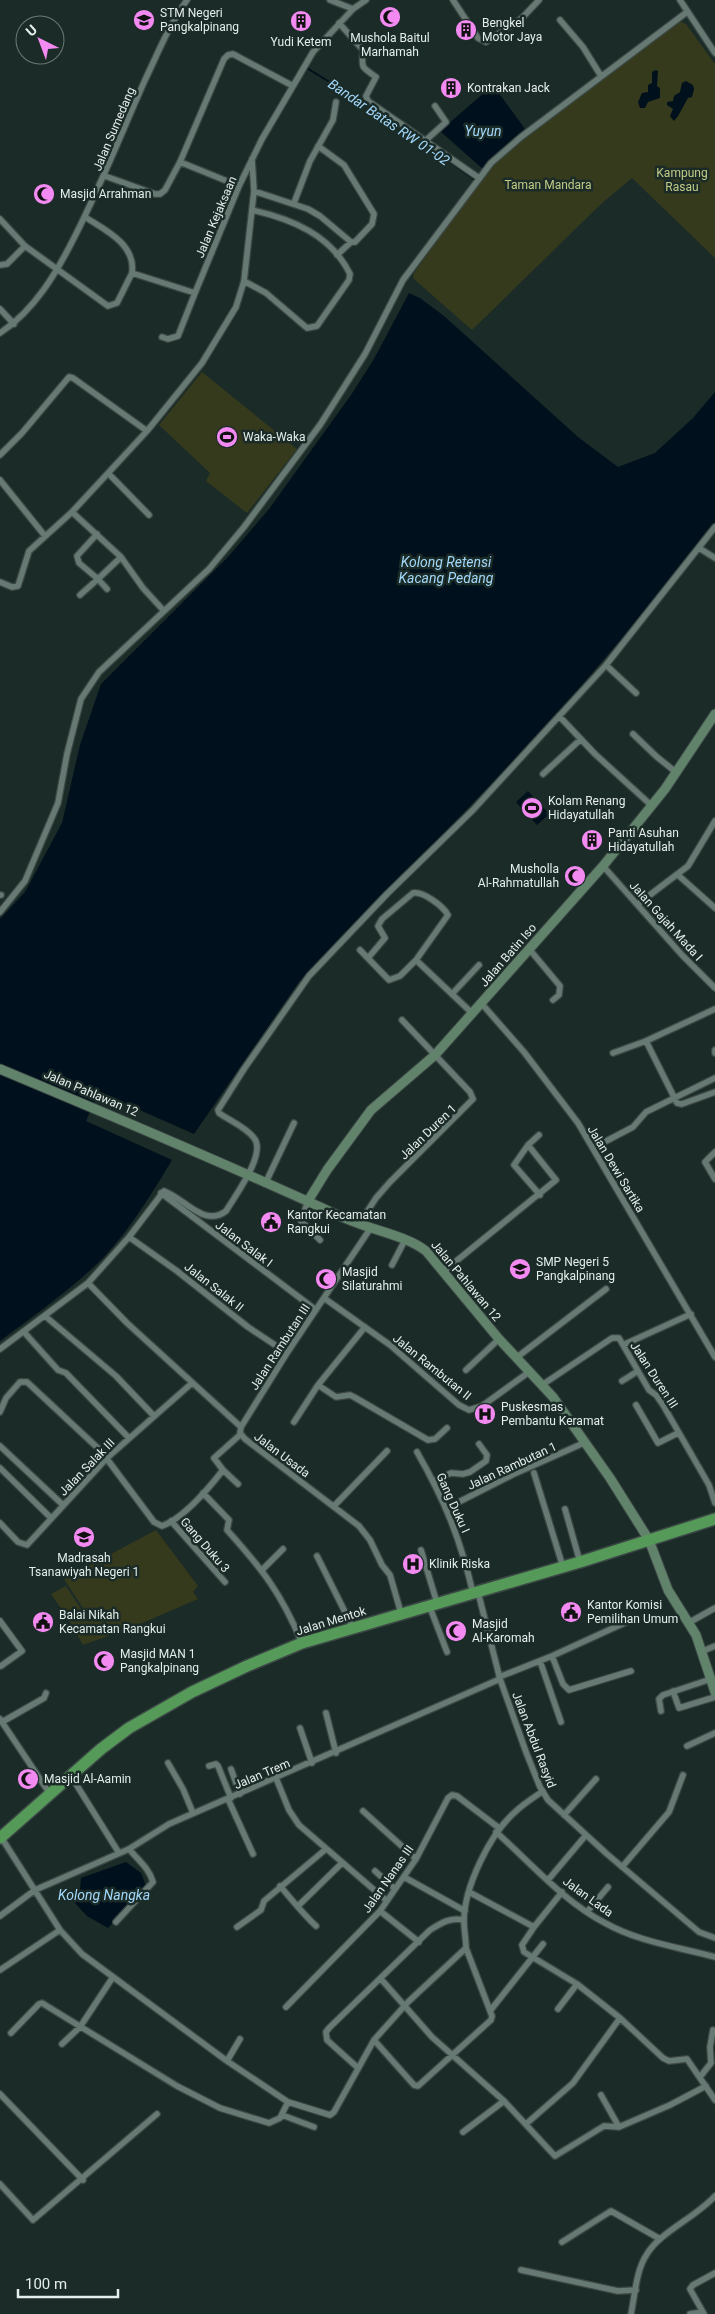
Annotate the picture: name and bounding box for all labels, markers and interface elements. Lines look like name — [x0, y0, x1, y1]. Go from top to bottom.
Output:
mosque icon: Mushola Baitul Marhamah — [378, 5, 402, 29]
place label: STM Negeri Pangkalpinang — [160, 6, 239, 34]
school or university icon: STM Negeri Pangkalpinang — [132, 8, 156, 32]
building icon: Yudi Ketem — [289, 9, 313, 33]
north arrow — [15, 15, 65, 65]
place label: Bengkel Motor Jaya — [482, 16, 542, 44]
building icon: Bengkel Motor Jaya — [454, 18, 478, 42]
text: U — [23, 21, 40, 39]
place label: Mushola Baitul Marhamah — [350, 31, 430, 59]
place label: Yudi Ketem — [271, 35, 331, 49]
water label: Bandar Batas RW 01-02 — [325, 75, 453, 169]
building icon: Kontrakan Jack — [439, 76, 463, 100]
place label: Kontrakan Jack — [467, 81, 551, 95]
street label: Jalan Sumedang — [90, 85, 138, 173]
water label: Yuyun — [465, 123, 501, 139]
park label: Kampung Rasau — [656, 166, 708, 194]
street label: Jalan Kejaksaan — [193, 174, 239, 260]
park label: Taman Mandara — [505, 178, 591, 192]
mosque icon: Masjid Arrahman — [32, 182, 56, 206]
place label: Masjid Arrahman — [60, 187, 151, 201]
sports icon: Waka-Waka — [215, 425, 239, 449]
place label: Waka-Waka — [243, 430, 306, 444]
water label: Kolong Retensi Kacang Pedang — [399, 554, 494, 586]
place label: Kolam Renang Hidayatullah — [548, 794, 625, 822]
sports icon: Kolam Renang Hidayatullah — [520, 796, 544, 820]
place label: Panti Asuhan Hidayatullah — [608, 826, 679, 854]
building icon: Panti Asuhan Hidayatullah — [580, 828, 604, 852]
place label: Musholla Al-Rahmatullah — [478, 862, 559, 890]
mosque icon: Musholla Al-Rahmatullah — [563, 864, 587, 888]
street label: Jalan Gajah Mada I — [627, 878, 705, 964]
street label: Jalan Batin Iso — [477, 920, 539, 989]
street label: Jalan Pahlawan 12 — [42, 1067, 140, 1119]
street label: Jalan Duren 1 — [397, 1101, 459, 1163]
street label: Jalan Dewi Sartika — [585, 1123, 647, 1215]
place label: Kantor Kecamatan Rangkui — [287, 1208, 386, 1236]
public building icon: Kantor Kecamatan Rangkui — [259, 1210, 283, 1234]
street label: Jalan Salak I — [213, 1218, 275, 1270]
street label: Jalan Pahlawan 12 — [428, 1238, 504, 1324]
place label: SMP Negeri 5 Pangkalpinang — [536, 1255, 615, 1283]
school or university icon: SMP Negeri 5 Pangkalpinang — [508, 1257, 532, 1281]
street label: Jalan Salak II — [182, 1260, 246, 1314]
place label: Masjid Silaturahmi — [342, 1265, 403, 1293]
mosque icon: Masjid Silaturahmi — [314, 1267, 338, 1291]
street label: Jalan Rambutan III — [247, 1301, 313, 1393]
street label: Jalan Rambutan II — [390, 1331, 474, 1403]
street label: Jalan Duren III — [627, 1339, 681, 1411]
place label: Puskesmas Pembantu Keramat — [501, 1400, 604, 1428]
hospital icon: Puskesmas Pembantu Keramat — [473, 1402, 497, 1426]
street label: Jalan Usada — [251, 1430, 313, 1480]
street label: Jalan Salak III — [56, 1435, 118, 1499]
street label: Jalan Rambutan 1 — [465, 1439, 559, 1493]
street label: Gang Duku I — [433, 1471, 473, 1535]
street label: Gang Duku 3 — [177, 1515, 233, 1575]
school or university icon: Madrasah Tsanawiyah Negeri 1 — [72, 1525, 96, 1549]
place label: Madrasah Tsanawiyah Negeri 1 — [29, 1551, 139, 1579]
hospital icon: Klinik Riska — [401, 1552, 425, 1576]
place label: Klinik Riska — [429, 1557, 490, 1571]
place label: Kantor Komisi Pemilihan Umum — [587, 1598, 678, 1626]
public building icon: Kantor Komisi Pemilihan Umum — [559, 1600, 583, 1624]
street label: Jalan Mentok — [294, 1603, 369, 1638]
place label: Balai Nikah Kecamatan Rangkui — [59, 1608, 166, 1636]
public building icon: Balai Nikah Kecamatan Rangkui — [31, 1610, 55, 1634]
place label: Masjid Al-Karomah — [472, 1617, 535, 1645]
mosque icon: Masjid Al-Karomah — [444, 1619, 468, 1643]
place label: Masjid MAN 1 Pangkalpinang — [120, 1647, 199, 1675]
mosque icon: Masjid MAN 1 Pangkalpinang — [92, 1649, 116, 1673]
street label: Jalan Abdul Rasyid — [509, 1690, 559, 1790]
street label: Jalan Trem — [232, 1756, 292, 1792]
mosque icon: Masjid Al-Aamin — [16, 1767, 40, 1791]
place label: Masjid Al-Aamin — [44, 1772, 131, 1786]
street label: Jalan Nanas III — [359, 1842, 417, 1916]
street label: Jalan Lada — [560, 1874, 616, 1920]
water label: Kolong Nangka — [58, 1887, 150, 1903]
scale bar — [18, 2266, 118, 2298]
text: 100 m — [25, 2275, 67, 2293]

